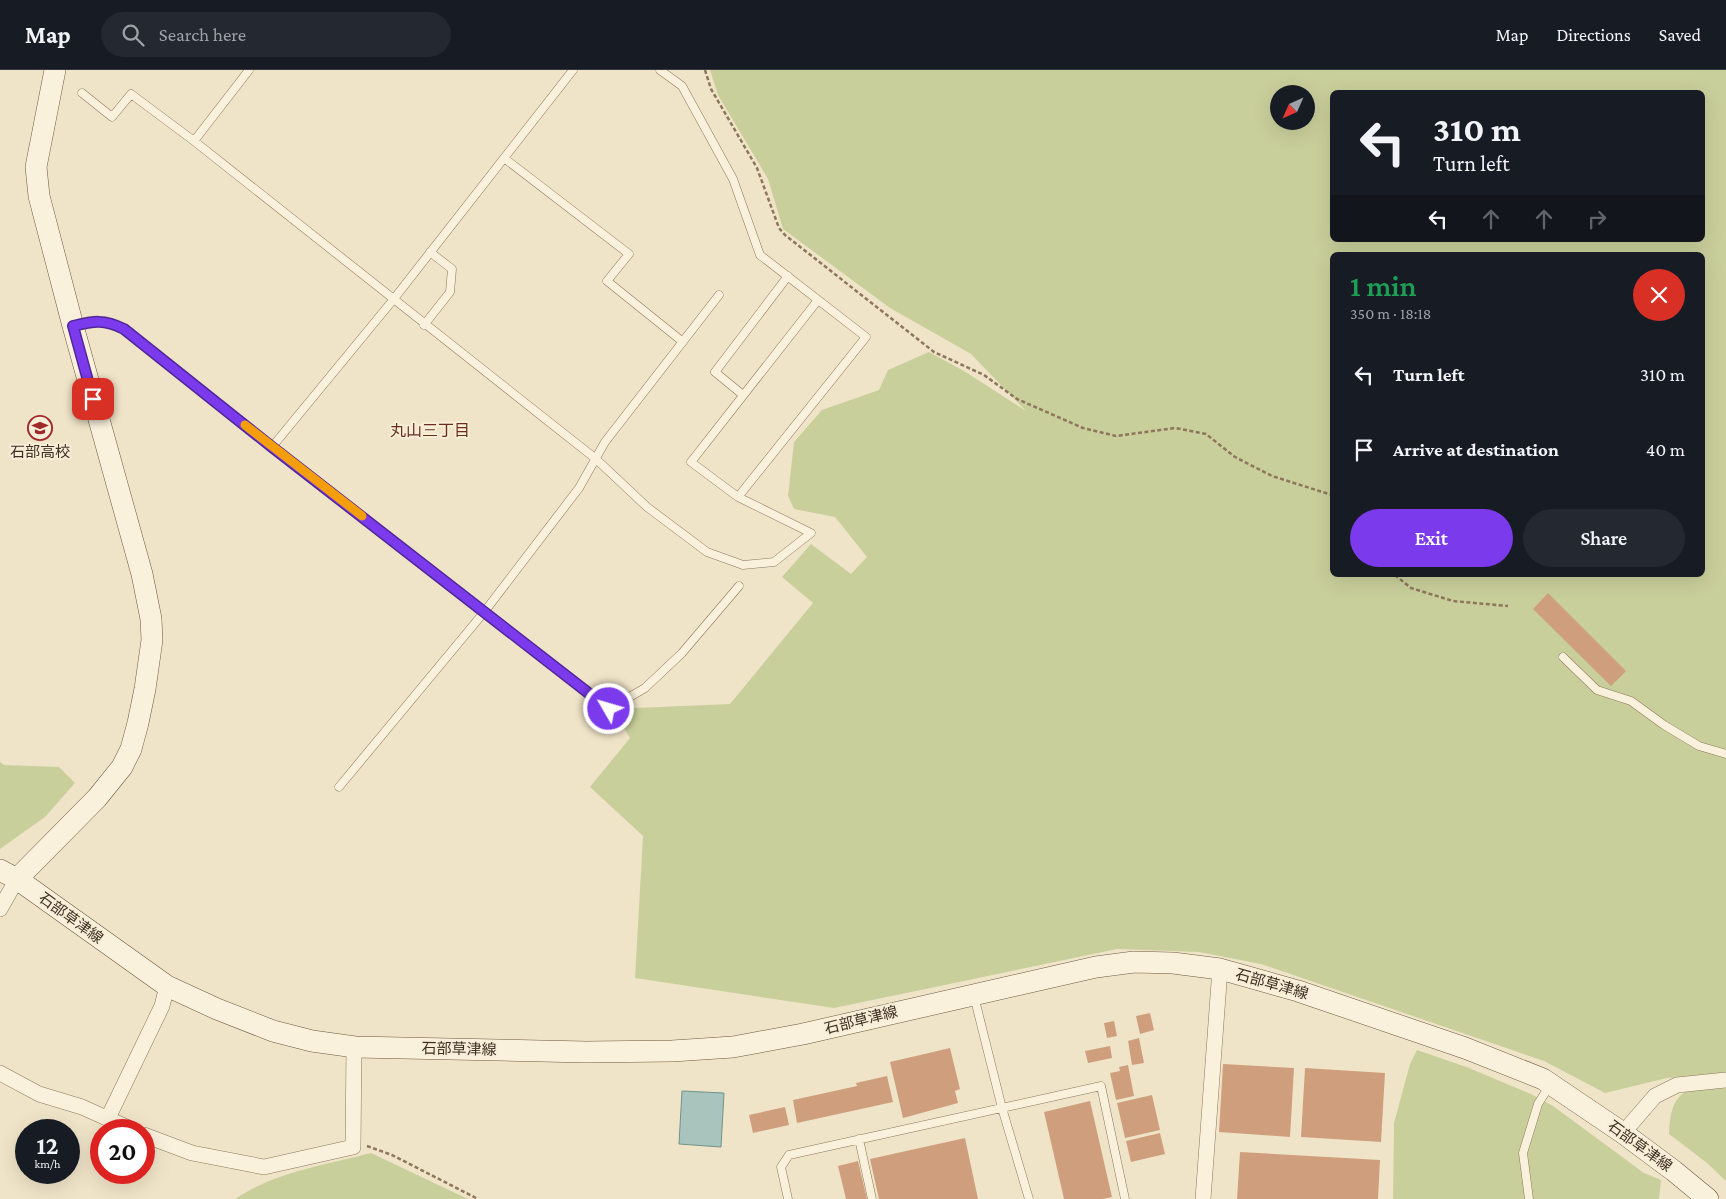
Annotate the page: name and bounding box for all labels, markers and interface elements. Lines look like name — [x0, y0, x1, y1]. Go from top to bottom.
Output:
search box — [101, 12, 451, 57]
text: Map — [25, 21, 71, 48]
icon: search — [119, 21, 147, 49]
text: Search here — [159, 24, 246, 45]
text: Map — [1496, 25, 1528, 45]
text: Directions — [1556, 25, 1631, 45]
text: Saved — [1659, 25, 1701, 45]
north arrow — [1270, 85, 1315, 130]
map controls — [1270, 85, 1315, 130]
icon: left — [1350, 110, 1415, 175]
text: 310 m — [1433, 110, 1521, 149]
text: Turn left — [1433, 151, 1510, 176]
icon: left — [1424, 205, 1452, 233]
icon: ahead — [1477, 205, 1505, 233]
icon: ahead — [1530, 205, 1558, 233]
icon: right — [1583, 205, 1611, 233]
text: 1 min — [1350, 269, 1417, 302]
button: close — [1633, 269, 1685, 321]
text: 350 m · 18:18 — [1350, 305, 1431, 322]
icon: left — [1350, 361, 1378, 389]
text: Turn left — [1393, 364, 1465, 385]
text: 310 m — [1640, 364, 1685, 385]
pin — [72, 378, 114, 420]
icon: arrive — [79, 385, 107, 413]
school or university icon: 石部高校 — [27, 415, 53, 441]
district label: 丸山三丁目 — [390, 422, 470, 439]
icon: arrive — [1350, 436, 1378, 464]
text: Arrive at destination — [1393, 439, 1559, 460]
text: 40 m — [1646, 439, 1685, 460]
place label: 石部高校 — [10, 444, 70, 460]
button: Exit — [1350, 509, 1513, 567]
button: Share — [1523, 509, 1685, 567]
position arrow — [582, 682, 634, 734]
street label: 石部草津線 — [36, 889, 106, 947]
street label: 石部草津線 — [1234, 966, 1310, 1002]
street label: 石部草津線 — [823, 1003, 899, 1037]
street label: 石部草津線 — [421, 1040, 497, 1058]
street label: 石部草津線 — [1605, 1117, 1675, 1175]
speed limit sign: 20 — [90, 1119, 155, 1184]
text: 12 — [36, 1132, 59, 1159]
text: km/h — [35, 1157, 60, 1171]

